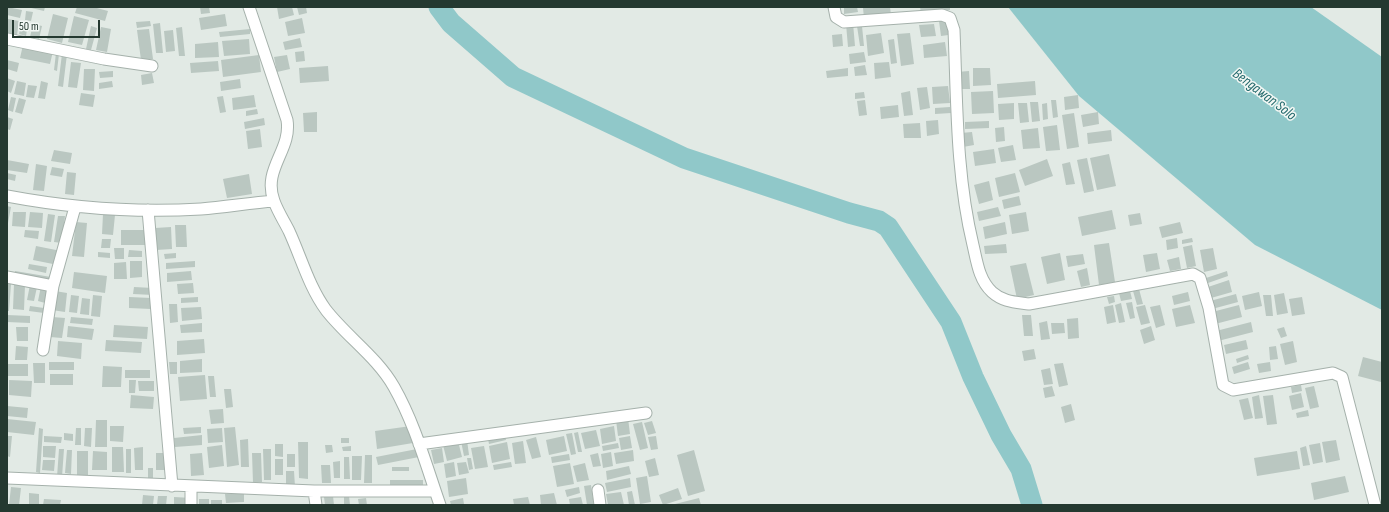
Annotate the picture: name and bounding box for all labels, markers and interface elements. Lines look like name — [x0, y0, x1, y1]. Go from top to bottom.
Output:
scale bar — [14, 12, 102, 38]
text: 50 m — [19, 19, 39, 34]
water label: Bengawan Solo — [1229, 65, 1299, 125]

